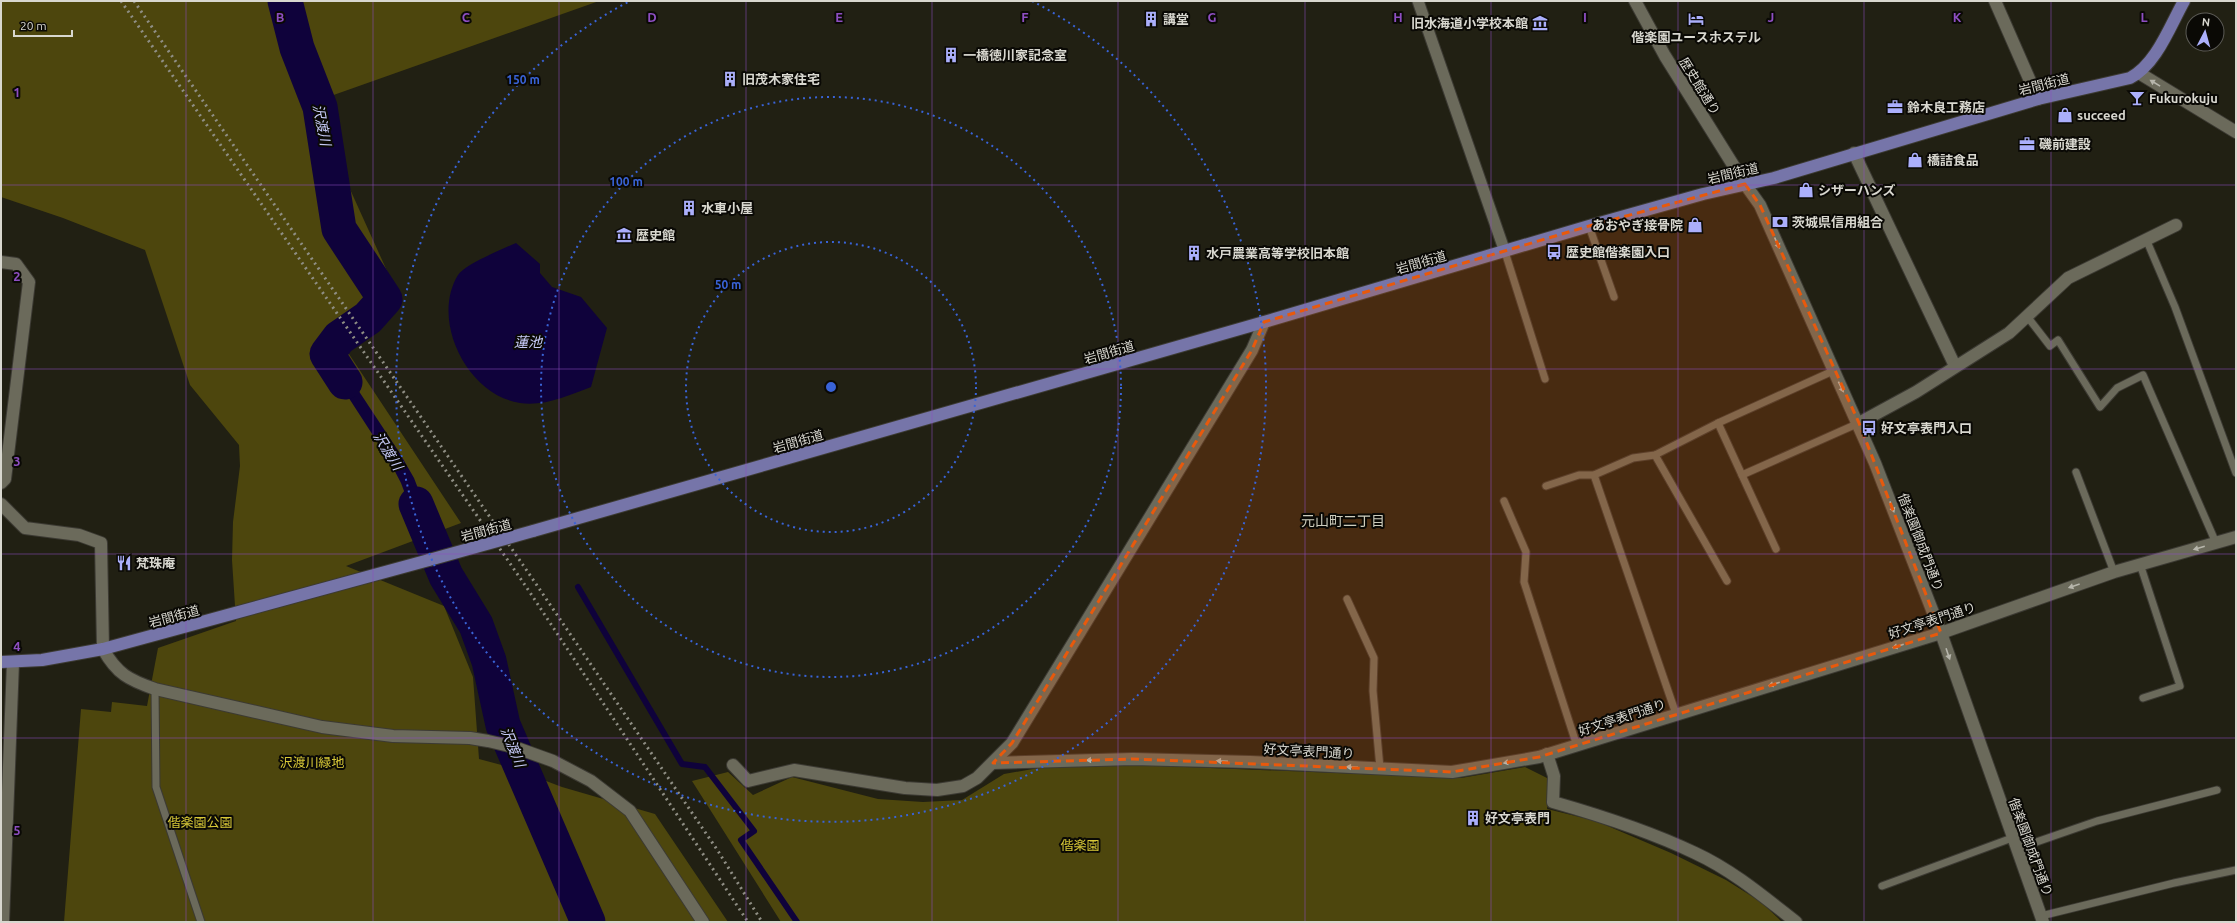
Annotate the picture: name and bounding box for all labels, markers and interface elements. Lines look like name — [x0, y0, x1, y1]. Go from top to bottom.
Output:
text: B — [276, 10, 285, 24]
text: C — [462, 10, 471, 24]
text: D — [647, 10, 657, 24]
text: E — [835, 10, 843, 24]
text: F — [1021, 10, 1029, 24]
building icon: 講堂 — [1142, 10, 1160, 28]
text: G — [1208, 10, 1217, 24]
text: H — [1393, 10, 1403, 24]
text: I — [1583, 10, 1587, 24]
hotel icon: 偕楽園ユースホステル — [1687, 10, 1705, 28]
text: J — [1768, 10, 1774, 24]
text: K — [1953, 10, 1962, 24]
text: L — [2140, 10, 2148, 24]
scale bar — [14, 12, 72, 38]
place label: 講堂 — [1163, 12, 1189, 26]
north arrow — [2185, 12, 2225, 52]
museum icon: 旧水海道小学校本館 — [1531, 14, 1549, 32]
place label: 旧水海道小学校本館 — [1411, 16, 1528, 30]
text: N — [2201, 16, 2211, 28]
text: 20 m — [20, 19, 47, 32]
place label: 偕楽園ユースホステル — [1631, 30, 1761, 44]
building icon: 一橋徳川家記念室 — [942, 46, 960, 64]
place label: 一橋徳川家記念室 — [963, 48, 1067, 62]
street label: 歴史館通り — [1677, 55, 1723, 117]
building icon: 旧茂木家住宅 — [721, 70, 739, 88]
street label: 岩間街道 — [2017, 71, 2071, 97]
place label: 旧茂木家住宅 — [742, 72, 820, 86]
text: 150 m — [506, 73, 540, 86]
one-way arrow — [2149, 79, 2161, 86]
text: 1 — [13, 85, 21, 99]
bar icon: Fukurokuju — [2128, 89, 2146, 107]
place label: Fukurokuju — [2149, 91, 2218, 105]
office icon: 鈴木良工務店 — [1886, 98, 1904, 116]
place label: 鈴木良工務店 — [1907, 100, 1985, 114]
water label: 沢渡川 — [310, 103, 334, 149]
shop icon: succeed — [2056, 106, 2074, 124]
place label: succeed — [2077, 108, 2126, 122]
office icon: 磯前建設 — [2018, 135, 2036, 153]
place label: 磯前建設 — [2039, 137, 2091, 151]
shop icon: 橋詰食品 — [1906, 151, 1924, 169]
place label: 橋詰食品 — [1927, 153, 1979, 167]
street label: 岩間街道 — [1706, 160, 1760, 186]
text: 100 m — [609, 175, 643, 188]
shop icon: シザーハンズ — [1797, 181, 1815, 199]
place label: シザーハンズ — [1818, 183, 1895, 197]
building icon: 水車小屋 — [680, 199, 698, 217]
place label: 水車小屋 — [701, 201, 753, 215]
bank icon: 茨城県信用組合 — [1771, 213, 1789, 231]
place label: 茨城県信用組合 — [1792, 215, 1883, 229]
shop icon: あおやぎ接骨院 — [1686, 216, 1704, 234]
place label: あおやぎ接骨院 — [1592, 218, 1683, 232]
museum icon: 歴史館 — [615, 226, 633, 244]
place label: 歴史館 — [636, 228, 675, 242]
one-way arrow — [1774, 237, 1780, 249]
bus stop icon: 歴史館偕楽園入口 — [1545, 243, 1563, 261]
building icon: 水戸農業高等学校旧本館 — [1185, 244, 1203, 262]
place label: 歴史館偕楽園入口 — [1566, 245, 1670, 259]
place label: 水戸農業高等学校旧本館 — [1206, 246, 1349, 260]
street label: 岩間街道 — [1394, 248, 1448, 276]
text: 2 — [13, 269, 21, 283]
text: 50 m — [715, 278, 741, 291]
water label: 蓮池 — [514, 334, 544, 350]
street label: 岩間街道 — [1082, 338, 1136, 366]
centre of rings — [824, 380, 838, 394]
one-way arrow — [1838, 381, 1844, 393]
bus stop icon: 好文亭表門入口 — [1860, 419, 1878, 437]
place label: 好文亭表門入口 — [1881, 421, 1972, 435]
street label: 岩間街道 — [771, 427, 825, 455]
water label: 沢渡川 — [370, 429, 407, 475]
text: 3 — [13, 454, 21, 468]
street label: 偕楽園御成門通り — [1896, 491, 1946, 593]
one-way arrow — [1890, 501, 1896, 513]
district label: 元山町二丁目 — [1301, 513, 1385, 529]
street label: 岩間街道 — [459, 517, 513, 543]
one-way arrow — [2192, 545, 2204, 551]
restaurant icon: 梵珠庵 — [115, 554, 133, 572]
place label: 梵珠庵 — [136, 556, 175, 570]
one-way arrow — [2068, 583, 2080, 589]
street label: 好文亭表門通り — [1887, 599, 1977, 641]
street label: 岩間街道 — [147, 603, 201, 629]
text: 4 — [13, 639, 21, 653]
one-way arrow — [1892, 643, 1904, 649]
one-way arrow — [1946, 649, 1952, 661]
one-way arrow — [1768, 681, 1780, 687]
street label: 好文亭表門通り — [1577, 696, 1667, 738]
water label: 沢渡川 — [498, 725, 529, 771]
street label: 好文亭表門通り — [1263, 742, 1355, 760]
park label: 沢渡川緑地 — [279, 755, 345, 769]
one-way arrow — [1085, 757, 1098, 763]
one-way arrow — [1215, 758, 1228, 764]
one-way arrow — [1503, 759, 1515, 765]
one-way arrow — [1345, 764, 1358, 770]
street label: 偕楽園御成門通り — [2007, 796, 2055, 898]
building icon: 好文亭表門 — [1464, 809, 1482, 827]
place label: 好文亭表門 — [1485, 811, 1550, 825]
park label: 偕楽園公園 — [167, 815, 233, 829]
text: 5 — [13, 823, 21, 837]
park label: 偕楽園 — [1060, 838, 1100, 852]

